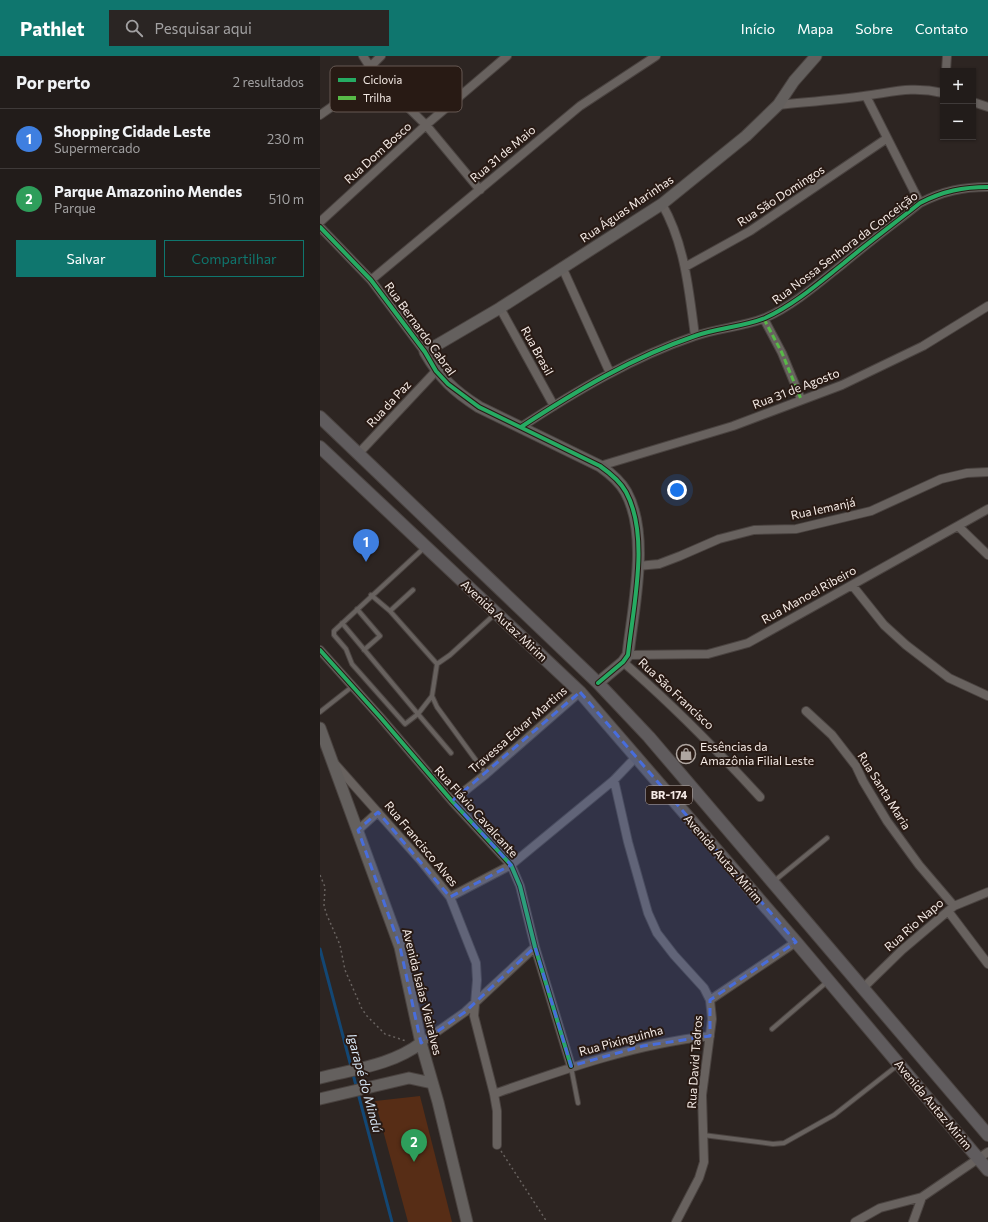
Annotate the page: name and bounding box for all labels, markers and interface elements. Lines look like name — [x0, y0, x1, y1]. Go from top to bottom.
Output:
search box — [109, 10, 389, 46]
text: Pathlet — [20, 17, 85, 40]
icon: search — [123, 17, 145, 39]
text: Pesquisar aqui — [155, 19, 252, 37]
text: Início — [741, 20, 775, 37]
text: Mapa — [797, 20, 833, 37]
text: Sobre — [855, 20, 893, 37]
text: Contato — [915, 20, 968, 37]
legend — [330, 66, 462, 112]
map controls — [940, 68, 976, 140]
button: + — [940, 68, 976, 104]
text: Por perto — [16, 72, 91, 93]
text: Ciclovia — [363, 73, 402, 86]
text: 2 resultados — [233, 74, 304, 90]
text: Trilha — [363, 91, 391, 104]
button: − — [940, 104, 976, 140]
street label: Rua Dom Bosco — [341, 118, 414, 186]
text: Shopping Cidade Leste — [54, 122, 211, 140]
street label: Rua 31 de Maio — [467, 122, 538, 185]
text: 1 — [26, 131, 32, 147]
text: 230 m — [267, 131, 304, 147]
text: Supermercado — [54, 140, 140, 156]
street label: Rua São Domingos — [734, 162, 827, 229]
street label: Rua Águas Marinhas — [577, 172, 676, 245]
text: Parque Amazonino Mendes — [54, 182, 242, 200]
street label: Rua Nossa Senhora da Conceição — [769, 188, 920, 307]
text: 2 — [25, 191, 33, 207]
text: 510 m — [269, 191, 304, 207]
text: Parque — [54, 200, 96, 216]
button: Salvar — [16, 240, 156, 277]
button: Compartilhar — [164, 240, 304, 277]
street label: Rua Bernardo Cabral — [382, 279, 459, 378]
street label: Rua Brasil — [519, 324, 557, 377]
street label: Rua 31 de Agosto — [750, 365, 841, 411]
street label: Rua da Paz — [363, 377, 413, 429]
your location — [667, 480, 687, 500]
street label: Rua Iemanjá — [789, 494, 856, 522]
pin: 1 — [353, 529, 379, 562]
street label: Rua Manoel Ribeiro — [759, 562, 858, 626]
street label: Avenida Autaz Mirim — [459, 577, 551, 664]
street label: Rua São Francisco — [636, 655, 717, 732]
street label: Travessa Edvar Martins — [465, 683, 569, 776]
place label: Essências da Amazônia Filial Leste — [700, 739, 814, 767]
shop icon: Essências da Amazônia Filial Leste — [675, 743, 697, 765]
street label: Rua Santa Maria — [855, 749, 914, 832]
street label: Rua Flávio Cavalcante — [432, 763, 521, 860]
road number: BR-174 — [646, 786, 692, 804]
street label: Rua Francisco Alves — [382, 798, 461, 889]
street label: Avenida Autaz Mirim — [681, 811, 766, 906]
street label: Rua Rio Napo — [881, 895, 946, 954]
street label: Avenida Isaías Vieiralves — [400, 927, 446, 1057]
street label: Rua David Tadros — [684, 1015, 704, 1109]
street label: Rua Pixinguinha — [577, 1022, 664, 1058]
water label: Igarapé do Mindú — [344, 1032, 386, 1135]
street label: Avenida Autaz Mirim — [892, 1057, 975, 1152]
pin: 2 — [401, 1129, 427, 1162]

